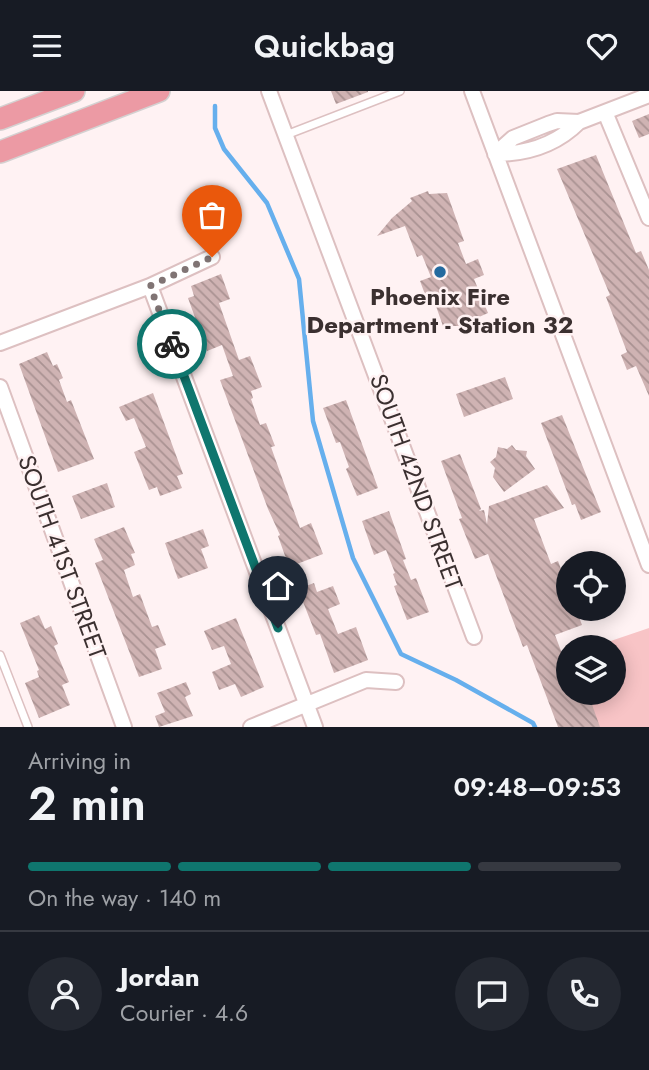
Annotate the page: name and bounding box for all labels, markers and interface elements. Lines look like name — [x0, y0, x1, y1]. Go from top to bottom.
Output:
text: Quickbag — [254, 23, 395, 69]
icon: menu — [28, 27, 66, 65]
icon: heart — [583, 27, 621, 65]
pin — [182, 185, 242, 257]
icon: bag — [193, 196, 231, 234]
marker: Phoenix Fire Department - Station 32 — [432, 264, 448, 280]
place label: Phoenix Fire Department - Station 32 — [307, 279, 573, 342]
courier — [137, 309, 207, 379]
icon: bike — [153, 325, 191, 363]
street label: SOUTH 42ND STREET — [361, 369, 472, 595]
street label: SOUTH 41ST STREET — [9, 450, 116, 663]
map controls — [556, 551, 626, 705]
button: locate — [556, 551, 626, 621]
pin — [248, 556, 308, 628]
icon: home — [259, 567, 297, 605]
button: layers — [556, 635, 626, 705]
text: Arriving in — [28, 744, 131, 778]
text: 09:48–09:53 — [453, 768, 621, 806]
text: 2 min — [28, 771, 146, 837]
text: On the way · 140 m — [28, 881, 221, 915]
button: person — [28, 957, 102, 1031]
button: chat — [455, 957, 529, 1031]
button: phone — [547, 957, 621, 1031]
text: Jordan — [120, 958, 200, 996]
text: Courier · 4.6 — [120, 996, 248, 1030]

